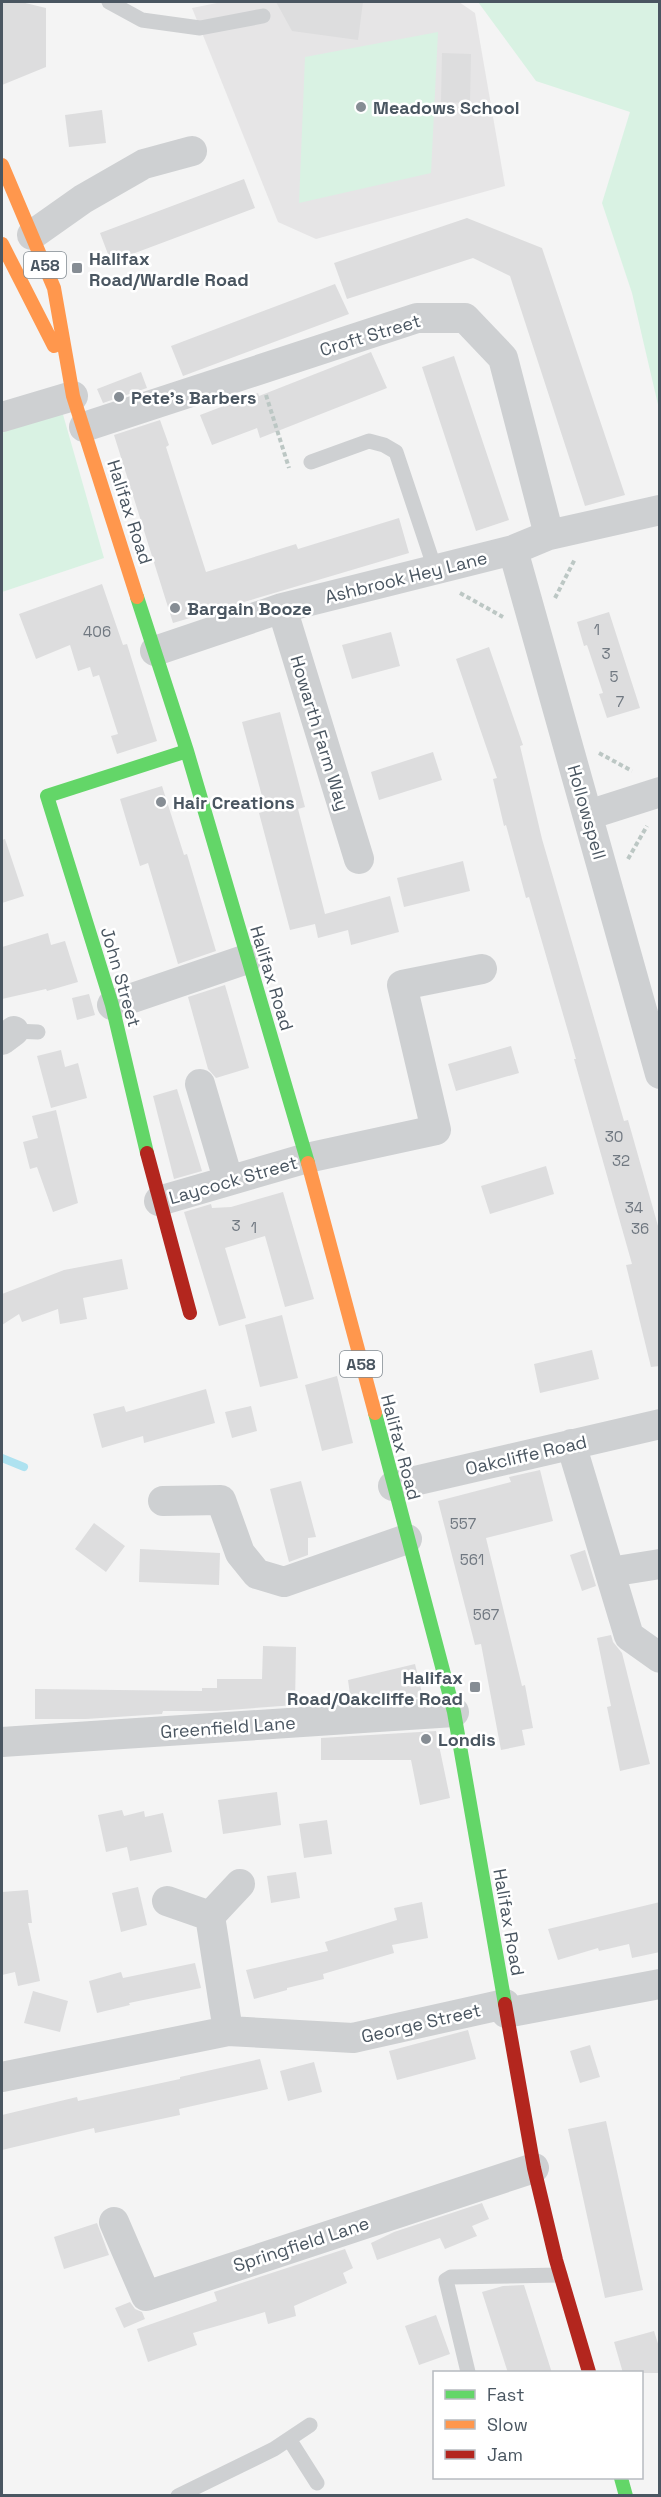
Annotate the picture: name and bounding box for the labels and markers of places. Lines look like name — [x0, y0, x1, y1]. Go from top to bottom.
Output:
place label: Meadows School — [373, 96, 519, 119]
marker: Meadows School — [354, 100, 368, 114]
place label: Halifax Road/Wardle Road — [89, 247, 249, 291]
marker: Halifax Road/Wardle Road — [70, 261, 84, 275]
place label: Pete's Barbers — [131, 386, 256, 409]
marker: Pete's Barbers — [112, 390, 126, 404]
place label: Bargain Booze — [187, 597, 312, 620]
marker: Bargain Booze — [168, 601, 182, 615]
place label: Hair Creations — [173, 791, 295, 814]
marker: Hair Creations — [154, 795, 168, 809]
place label: Halifax Road/Oakcliffe Road — [287, 1666, 463, 1710]
marker: Halifax Road/Oakcliffe Road — [468, 1680, 482, 1694]
place label: Londis — [438, 1728, 496, 1751]
marker: Londis — [419, 1732, 433, 1746]

